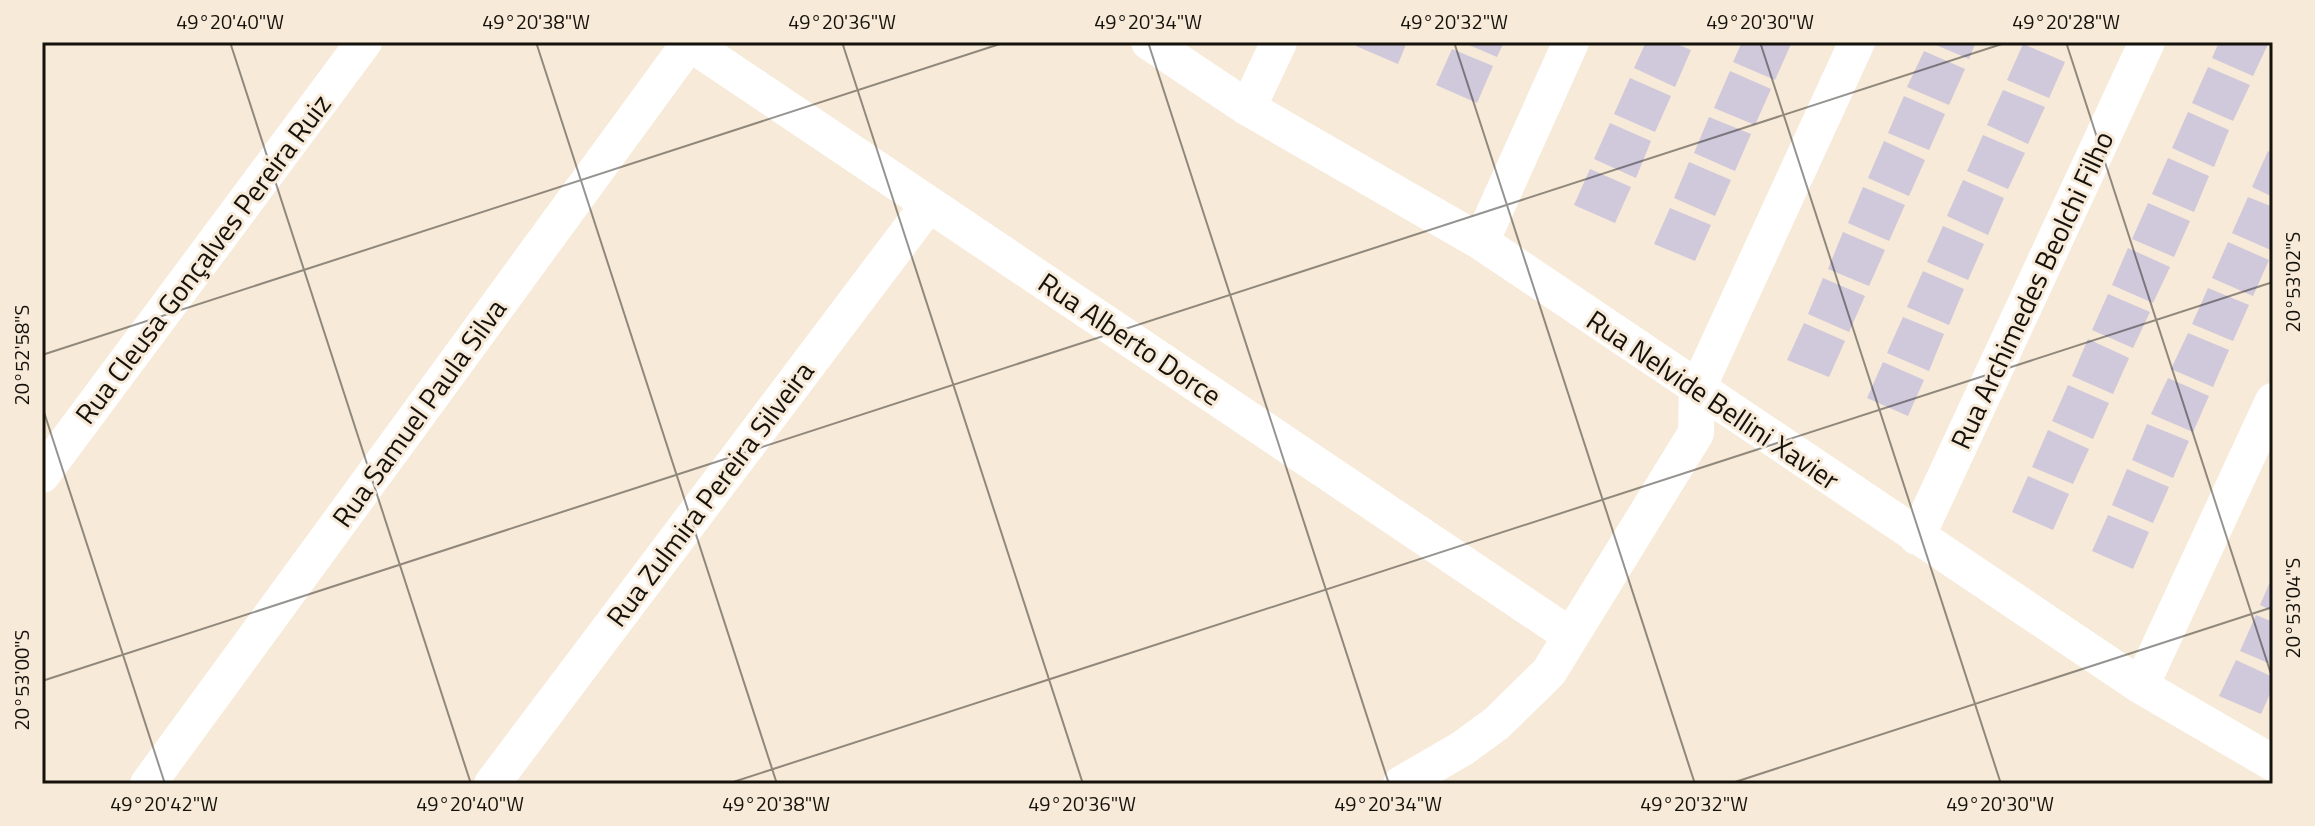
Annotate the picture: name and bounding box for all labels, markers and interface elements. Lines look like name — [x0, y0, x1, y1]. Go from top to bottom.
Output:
text: 49°20'40"W — [176, 6, 284, 37]
text: 49°20'38"W — [482, 6, 590, 37]
text: 49°20'36"W — [788, 6, 896, 37]
text: 49°20'34"W — [1094, 6, 1202, 37]
text: 49°20'32"W — [1400, 6, 1508, 37]
text: 49°20'30"W — [1706, 6, 1814, 37]
text: 49°20'28"W — [2012, 6, 2120, 37]
street label: Rua Cleusa Gonçalves Pereira Ruiz — [64, 85, 341, 433]
street label: Rua Archimedes Beolchi Filho — [1939, 124, 2124, 456]
text: 20°53'02"S — [2277, 232, 2308, 332]
street label: Rua Alberto Dorce — [1030, 261, 1231, 416]
street label: Rua Samuel Paula Silva — [321, 289, 516, 536]
street label: Rua Nelvide Bellini Xavier — [1578, 299, 1849, 501]
text: 20°52'58"S — [6, 305, 37, 405]
street label: Rua Zulmira Pereira Silveira — [595, 352, 824, 636]
text: 20°53'04"S — [2277, 558, 2308, 658]
text: 20°53'00"S — [6, 630, 37, 730]
text: 49°20'42"W — [110, 788, 218, 819]
text: 49°20'40"W — [416, 788, 524, 819]
text: 49°20'38"W — [722, 788, 830, 819]
text: 49°20'36"W — [1028, 788, 1136, 819]
text: 49°20'34"W — [1334, 788, 1442, 819]
text: 49°20'32"W — [1640, 788, 1748, 819]
text: 49°20'30"W — [1946, 788, 2054, 819]

